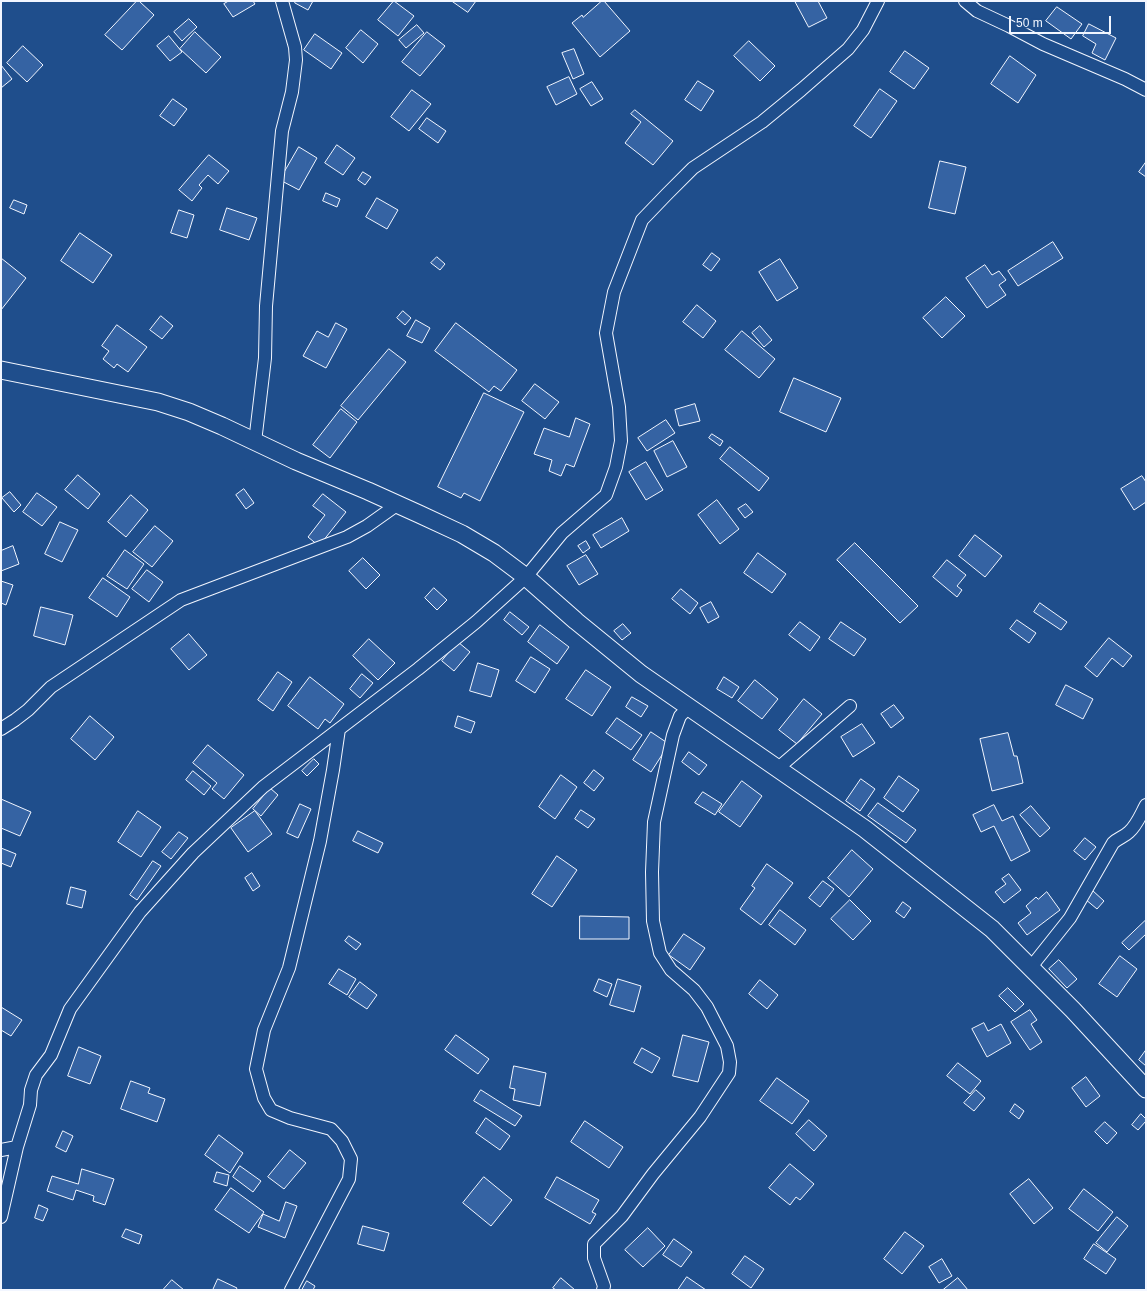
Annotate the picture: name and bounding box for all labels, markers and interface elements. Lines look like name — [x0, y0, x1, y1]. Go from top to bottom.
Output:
scale bar — [1011, 8, 1113, 34]
text: 50 m — [1016, 16, 1043, 30]

